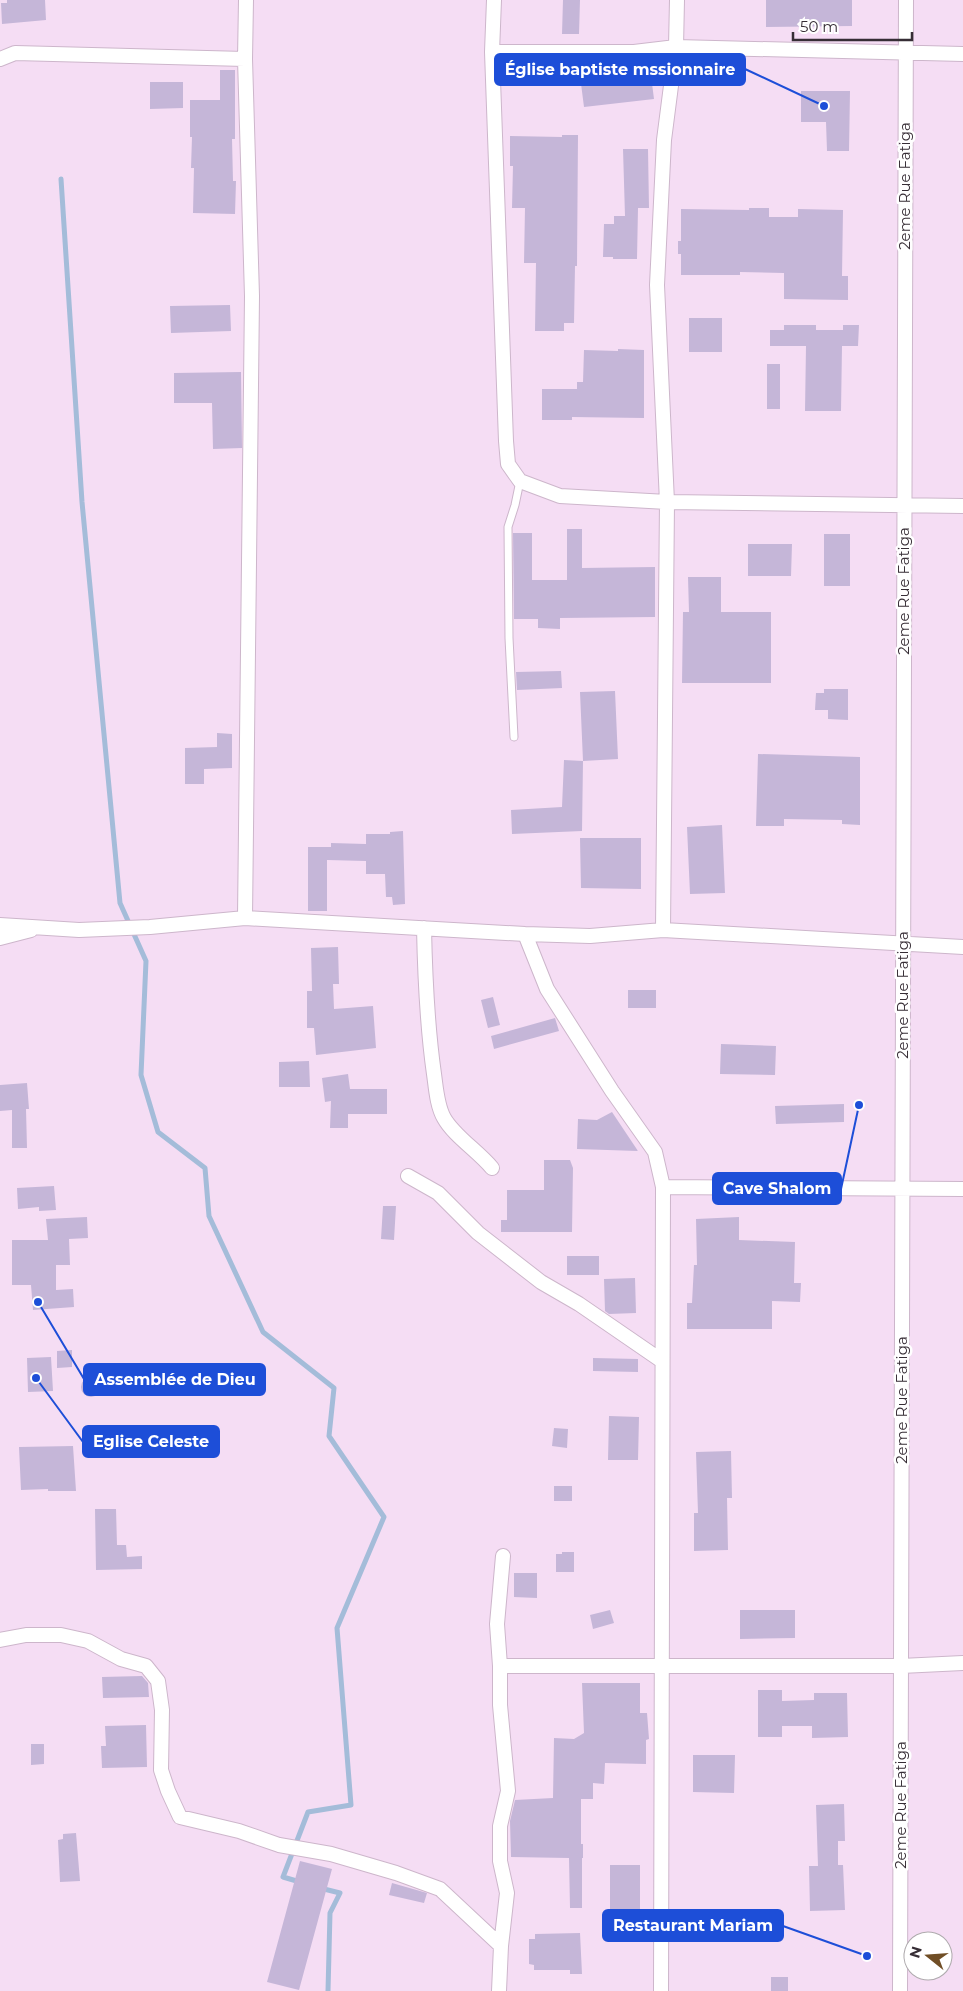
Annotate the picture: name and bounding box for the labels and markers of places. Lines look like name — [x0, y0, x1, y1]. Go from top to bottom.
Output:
callout: Église baptiste mssionnaire — [495, 54, 745, 85]
callout: Cave Shalom — [713, 1173, 841, 1204]
callout: Assemblée de Dieu — [84, 1364, 265, 1395]
callout: Eglise Celeste — [83, 1426, 219, 1457]
callout: Restaurant Mariam — [603, 1910, 783, 1941]

